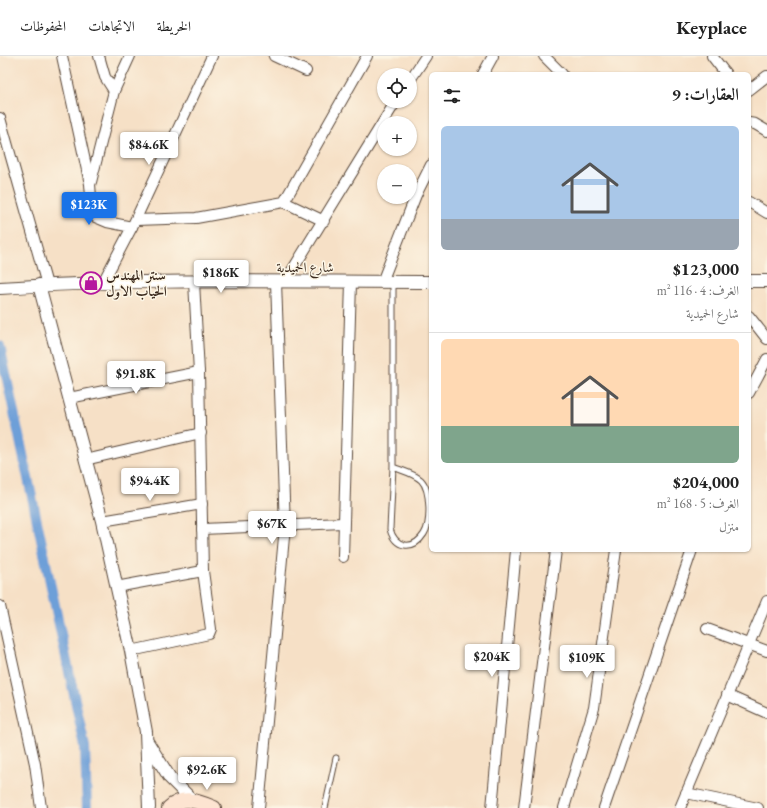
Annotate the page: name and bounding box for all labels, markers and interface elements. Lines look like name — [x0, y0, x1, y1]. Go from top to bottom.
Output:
text: Keyplace — [676, 15, 747, 40]
text: المحفوظات — [20, 17, 66, 35]
text: الاتجاهات — [88, 17, 135, 35]
text: الخريطة — [157, 17, 191, 35]
map controls — [377, 68, 417, 204]
button: locate — [377, 68, 417, 108]
text: العقارات: 9 — [672, 83, 739, 105]
icon: filters — [441, 85, 463, 107]
button: + — [377, 116, 417, 156]
pin: $84.6K — [116, 132, 182, 166]
text: $84.6K — [129, 136, 169, 153]
icon: home — [554, 152, 626, 224]
button: − — [377, 164, 417, 204]
pin: $123K — [61, 192, 117, 226]
text: $123K — [71, 196, 107, 213]
street label: شارع الحميدية — [276, 258, 334, 279]
text: $123,000 — [673, 258, 739, 280]
pin: $186K — [193, 260, 249, 294]
text: $186K — [203, 264, 239, 281]
place label: سنتر المهندس الحياب الاول — [106, 266, 167, 300]
shop icon: سنتر المهندس الحياب الاول — [78, 270, 104, 296]
text: الغرف: 4 · 116 m² — [657, 282, 739, 299]
text: شارع الحميدية — [686, 305, 739, 322]
pin: $91.8K — [103, 361, 169, 395]
text: $91.8K — [116, 365, 156, 382]
icon: home — [554, 365, 626, 437]
pin: $94.4K — [117, 468, 183, 502]
text: $204,000 — [673, 471, 739, 493]
text: $94.4K — [130, 472, 170, 489]
text: الغرف: 5 · 168 m² — [657, 495, 739, 512]
pin: $67K — [248, 511, 296, 545]
text: $67K — [257, 515, 287, 532]
text: منزل — [719, 518, 739, 535]
pin: $204K — [464, 644, 520, 678]
pin: $109K — [559, 645, 615, 679]
text: $204K — [474, 648, 510, 665]
text: $109K — [569, 649, 605, 666]
pin: $92.6K — [174, 757, 240, 791]
text: $92.6K — [187, 761, 227, 778]

